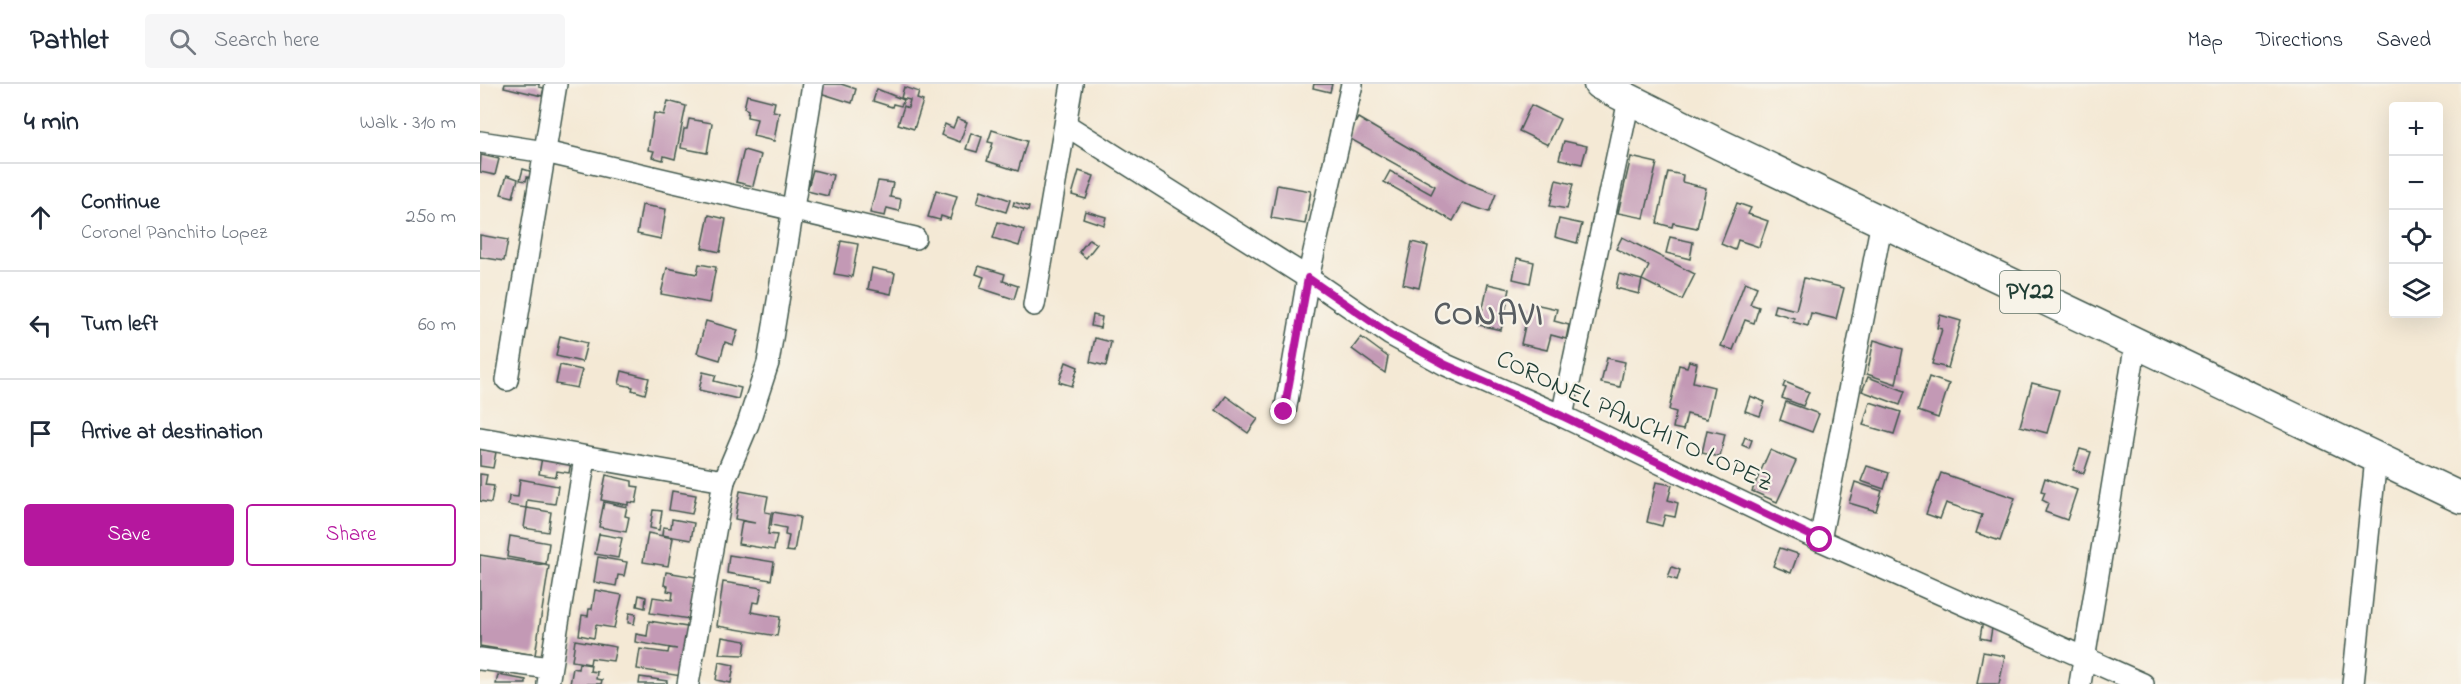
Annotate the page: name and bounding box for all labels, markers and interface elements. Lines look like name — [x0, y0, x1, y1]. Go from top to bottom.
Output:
search box — [145, 14, 565, 68]
text: Pathlet — [30, 21, 109, 62]
icon: search — [166, 25, 199, 58]
text: Search here — [214, 25, 319, 57]
text: Map — [2187, 26, 2223, 56]
text: Directions — [2256, 26, 2343, 56]
text: Saved — [2376, 26, 2431, 56]
map controls — [2389, 102, 2443, 318]
button: + — [2389, 102, 2443, 156]
text: 4 min — [24, 104, 79, 142]
text: Walk · 310 m — [360, 109, 456, 138]
button: − — [2389, 156, 2443, 210]
text: Continue — [81, 187, 160, 219]
icon: ahead — [24, 201, 57, 234]
text: 250 m — [405, 203, 456, 232]
button: locate — [2389, 210, 2443, 264]
text: Coronel Panchito Lopez — [81, 219, 267, 248]
button: layers — [2389, 264, 2443, 318]
road number: PY22 — [2000, 271, 2060, 313]
district label: CONAVI — [1434, 293, 1544, 340]
icon: left — [24, 309, 57, 342]
text: Turn left — [81, 309, 158, 341]
text: 60 m — [418, 311, 456, 340]
street label: CORONEL PANCHITO LOPEZ — [1489, 341, 1779, 503]
route end — [1270, 398, 1296, 424]
icon: arrive — [24, 417, 57, 450]
text: Arrive at destination — [81, 417, 263, 449]
button: Save — [24, 504, 234, 566]
button: Share — [246, 504, 456, 566]
route start — [1806, 526, 1832, 552]

